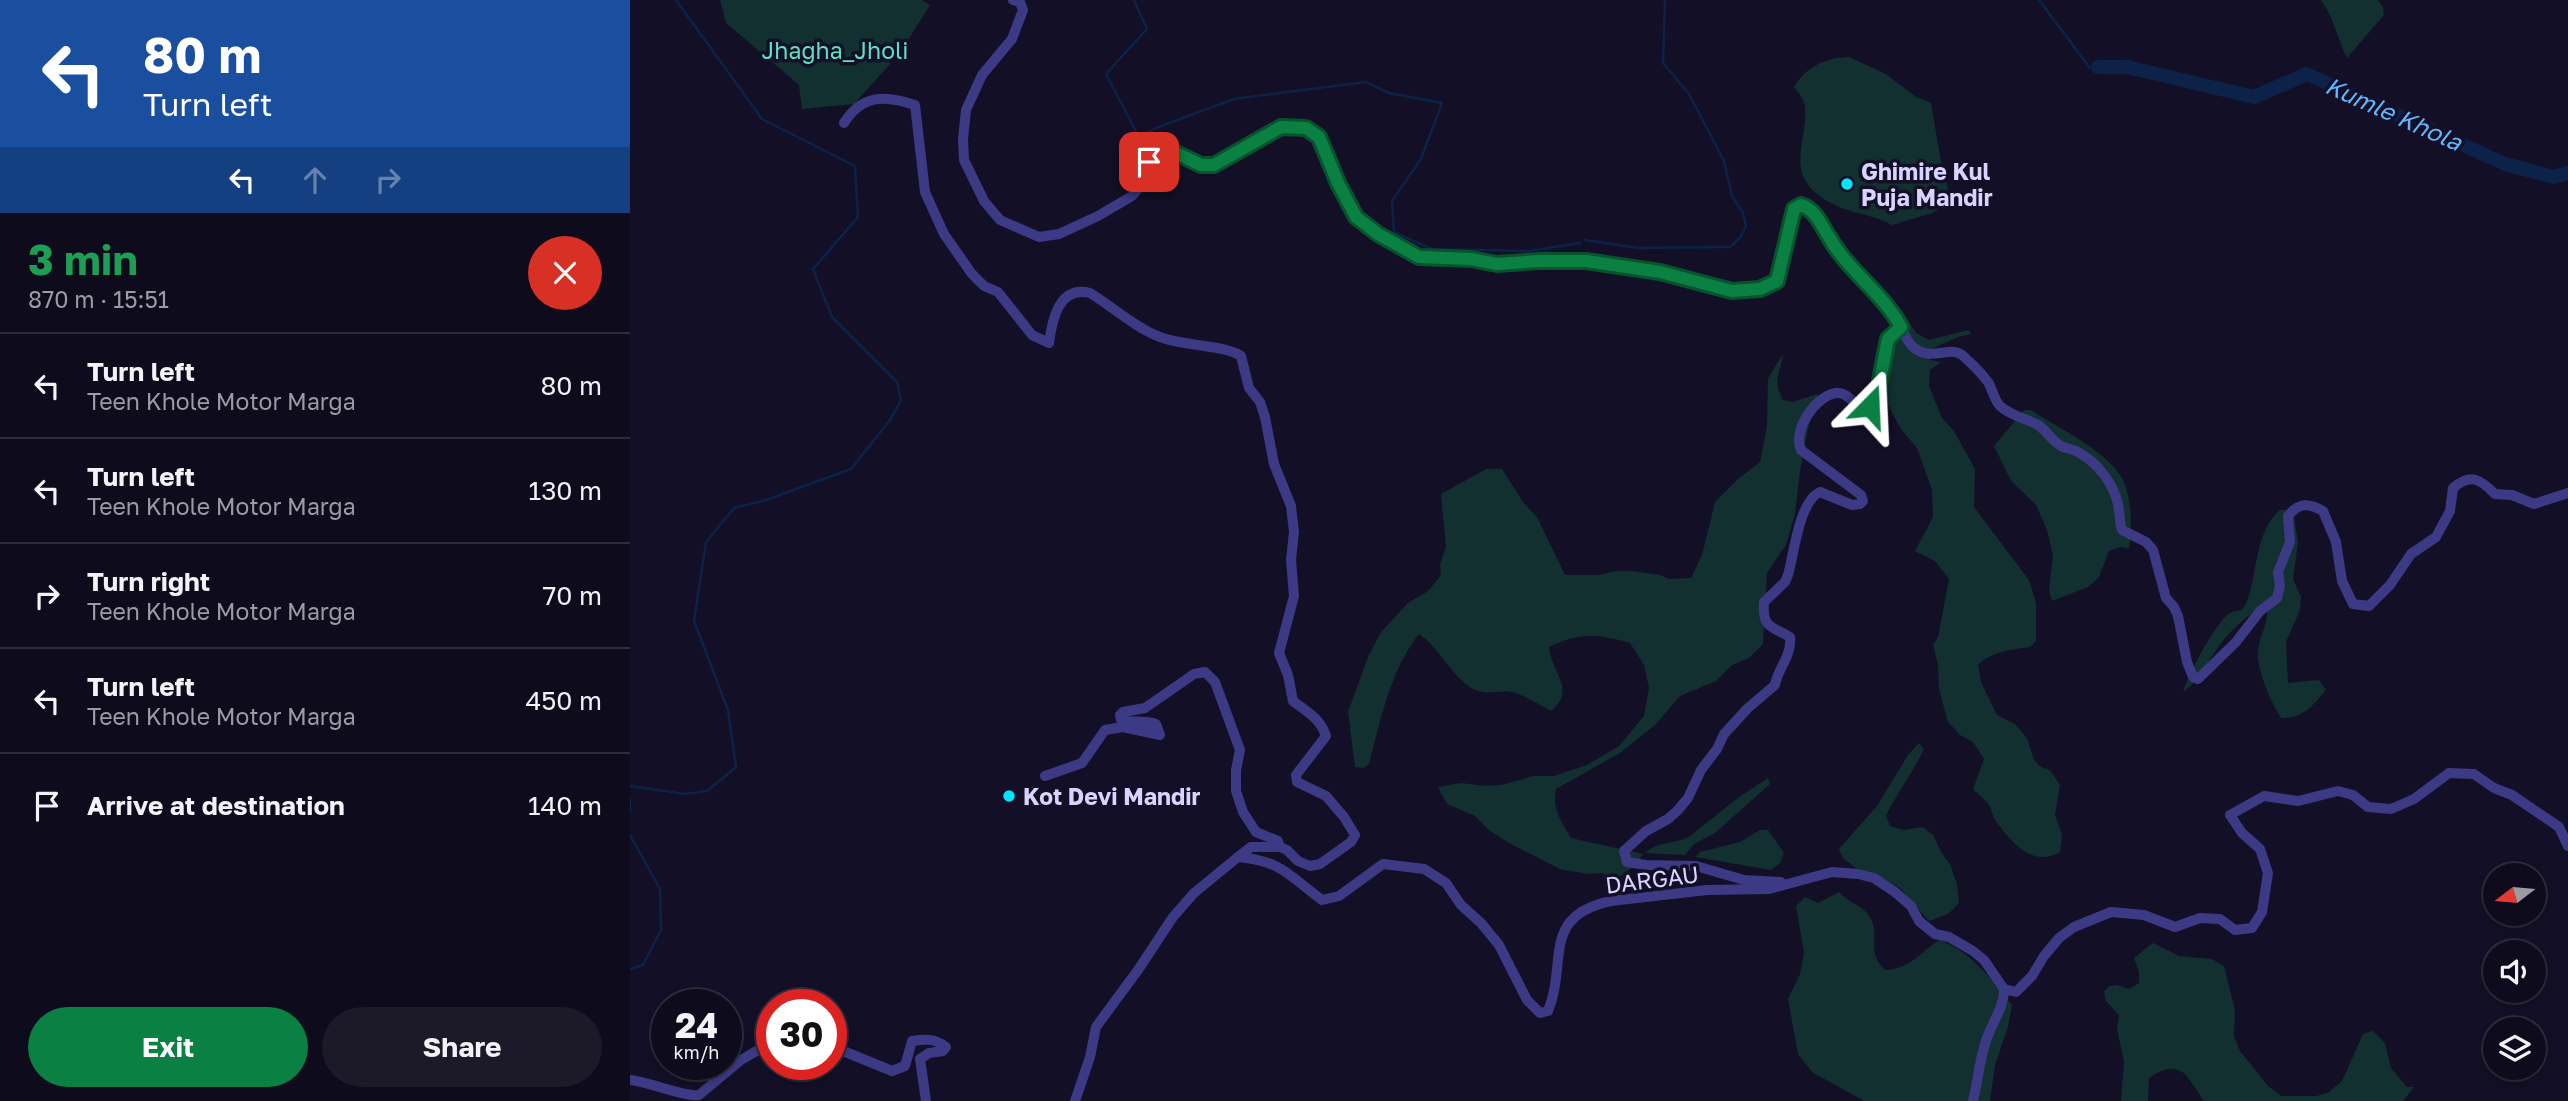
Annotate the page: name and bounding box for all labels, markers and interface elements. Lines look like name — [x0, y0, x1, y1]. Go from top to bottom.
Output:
text: 80 m — [143, 25, 261, 84]
icon: left — [28, 28, 119, 119]
park label: Jhagha_Jholi — [762, 36, 908, 64]
water label: Kumle Khola — [2321, 70, 2468, 157]
text: Turn left — [143, 85, 272, 123]
pin — [1119, 132, 1179, 192]
icon: arrive — [1130, 143, 1168, 181]
place label: Ghimire Kul Puja Mandir — [1861, 157, 1993, 211]
icon: left — [223, 161, 261, 199]
icon: ahead — [296, 161, 334, 199]
icon: right — [369, 161, 407, 199]
marker: Ghimire Kul Puja Mandir — [1839, 176, 1855, 192]
text: 3 min — [28, 234, 138, 284]
button: close — [528, 236, 602, 310]
text: 870 m · 15:51 — [28, 285, 169, 313]
text: Turn left — [87, 356, 195, 387]
icon: left — [28, 367, 66, 405]
position arrow — [1833, 369, 1907, 443]
text: 80 m — [541, 370, 602, 401]
text: Teen Khole Motor Marga — [87, 387, 356, 415]
text: Turn left — [87, 461, 195, 492]
icon: left — [28, 472, 66, 510]
text: 130 m — [529, 475, 602, 506]
text: Teen Khole Motor Marga — [87, 492, 356, 520]
text: Turn right — [87, 566, 210, 597]
icon: right — [28, 577, 66, 615]
text: 70 m — [543, 580, 602, 611]
text: Teen Khole Motor Marga — [87, 597, 356, 625]
text: Turn left — [87, 671, 195, 702]
icon: left — [28, 682, 66, 720]
text: 450 m — [525, 685, 602, 716]
text: Teen Khole Motor Marga — [87, 702, 356, 730]
place label: Kot Devi Mandir — [1023, 782, 1200, 810]
icon: arrive — [28, 787, 66, 825]
marker: Kot Devi Mandir — [1001, 788, 1017, 804]
text: Arrive at destination — [87, 790, 345, 821]
text: 140 m — [528, 790, 602, 821]
street label: DARGAU — [1604, 859, 1700, 899]
north arrow — [2483, 863, 2546, 926]
map controls — [2483, 863, 2546, 1080]
button: sound — [2483, 940, 2546, 1003]
speed limit sign: 30 — [756, 989, 847, 1080]
text: 24 — [675, 1004, 718, 1046]
button: Exit — [28, 1007, 308, 1087]
button: Share — [322, 1007, 602, 1087]
button: layers — [2483, 1017, 2546, 1080]
text: km/h — [674, 1041, 719, 1063]

